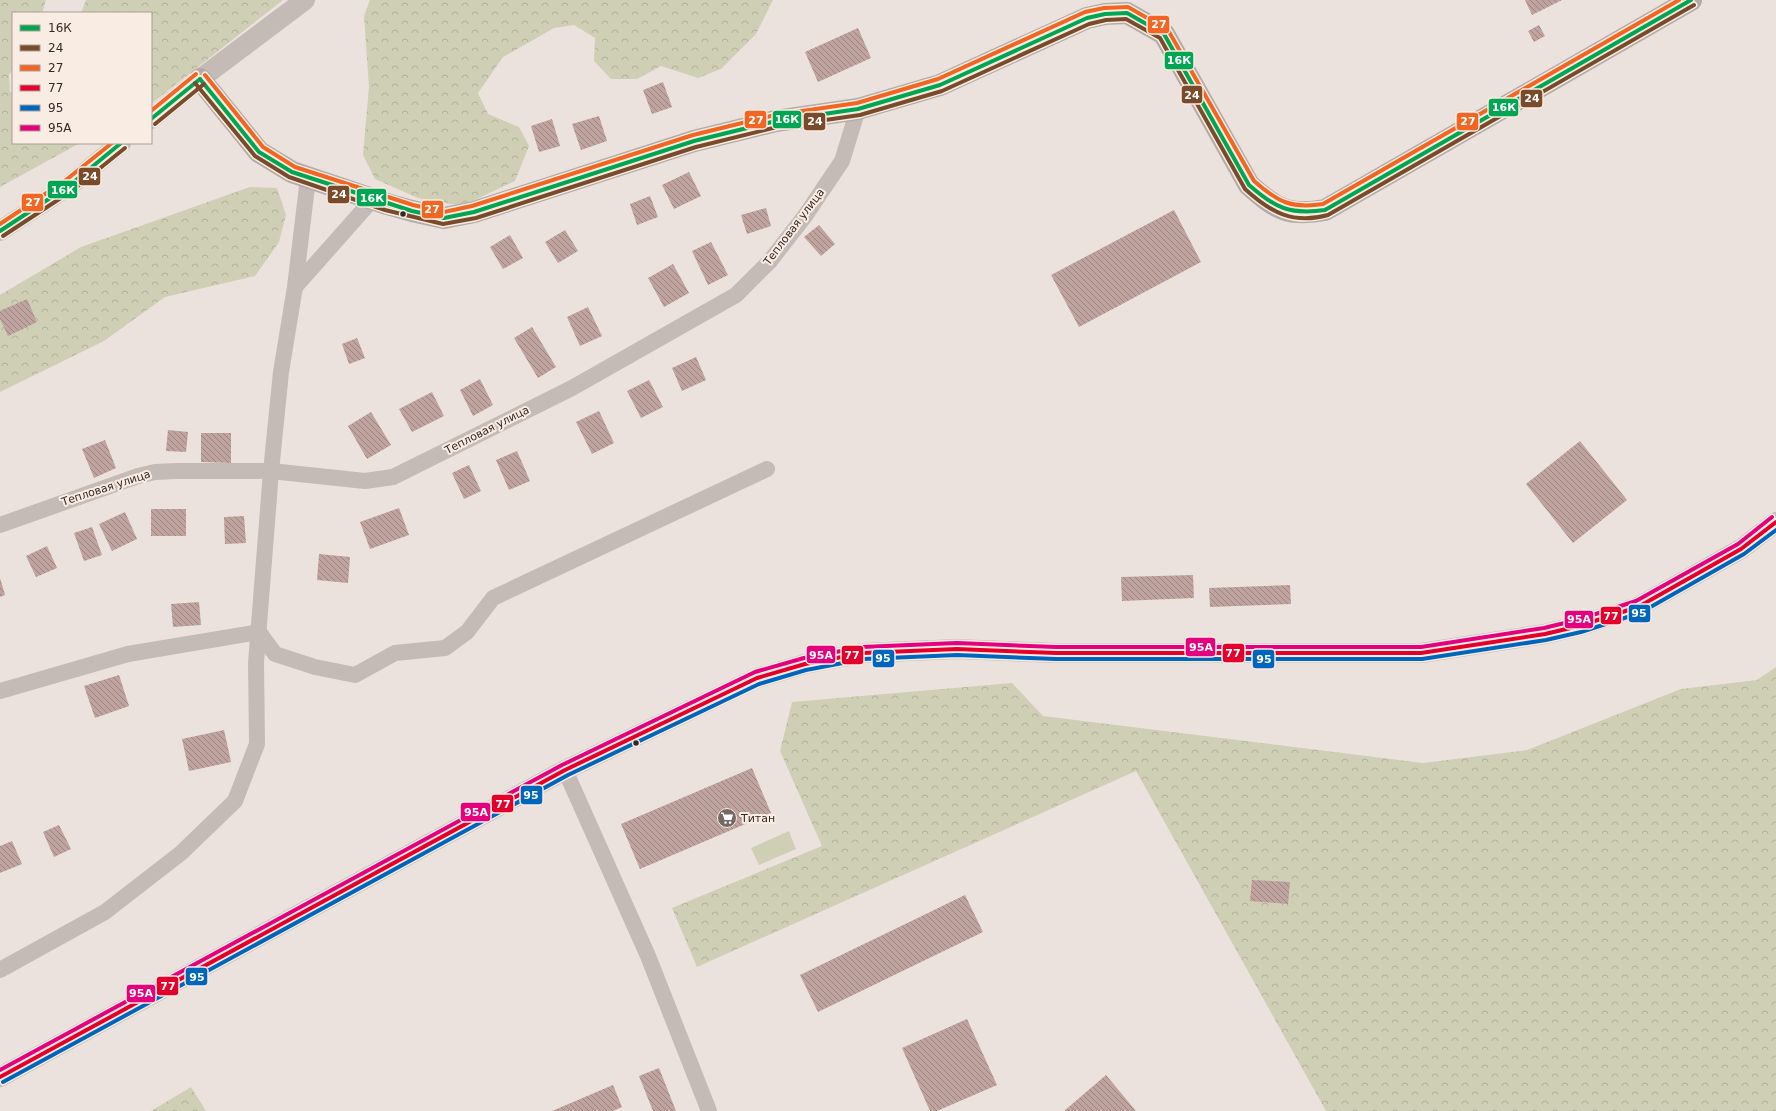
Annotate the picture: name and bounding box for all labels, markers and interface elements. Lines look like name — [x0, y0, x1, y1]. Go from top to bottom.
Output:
legend — [12, 12, 152, 144]
line badge: 27 — [1147, 15, 1170, 34]
text: 27 — [1151, 18, 1167, 31]
text: 16К — [48, 21, 72, 35]
text: 24 — [48, 41, 63, 55]
line badge: 16К — [1164, 51, 1194, 70]
text: 16К — [1167, 54, 1191, 67]
text: 27 — [48, 61, 63, 75]
text: 77 — [48, 81, 63, 95]
line badge: 24 — [1181, 85, 1203, 104]
text: 24 — [1184, 89, 1200, 102]
line badge: 24 — [1520, 89, 1543, 108]
text: 24 — [1524, 92, 1540, 105]
line badge: 16К — [1488, 98, 1519, 117]
text: 95 — [48, 101, 63, 115]
text: 16К — [1492, 101, 1516, 114]
line badge: 27 — [744, 110, 767, 129]
line badge: 16К — [772, 110, 802, 129]
line badge: 24 — [803, 112, 826, 131]
line badge: 27 — [1456, 112, 1479, 131]
text: 16К — [775, 113, 799, 126]
text: 27 — [748, 114, 764, 127]
text: 24 — [807, 115, 823, 128]
text: 27 — [1460, 115, 1476, 128]
text: 95А — [48, 121, 72, 135]
line badge: 24 — [78, 167, 101, 186]
text: 24 — [82, 170, 98, 183]
line badge: 16К — [47, 180, 78, 199]
text: 16К — [51, 184, 75, 197]
line badge: 24 — [327, 185, 350, 204]
street label: Тепловая улица — [760, 186, 827, 269]
text: 24 — [331, 188, 347, 201]
line badge: 16К — [356, 188, 387, 207]
text: 16К — [360, 192, 384, 205]
line badge: 27 — [21, 193, 44, 212]
text: 27 — [25, 196, 41, 209]
line badge: 27 — [421, 200, 444, 219]
text: 27 — [424, 203, 440, 216]
unlabelled marker — [398, 209, 408, 219]
street label: Тепловая улица — [442, 403, 531, 457]
street label: Тепловая улица — [59, 467, 152, 509]
line badge: 95 — [1628, 604, 1651, 623]
line badge: 77 — [1600, 606, 1622, 625]
text: 95 — [1631, 607, 1647, 620]
line badge: 95А — [1564, 610, 1594, 629]
text: 77 — [1603, 610, 1619, 623]
text: 95А — [1567, 613, 1591, 626]
line badge: 95А — [1185, 637, 1216, 657]
text: 95А — [1189, 641, 1213, 654]
line badge: 77 — [1222, 643, 1245, 663]
line badge: 95А — [806, 645, 836, 664]
line badge: 77 — [841, 645, 864, 665]
text: 77 — [1225, 647, 1241, 660]
text: 95А — [809, 649, 833, 662]
text: 77 — [844, 649, 860, 662]
line badge: 95 — [872, 649, 895, 668]
line badge: 95 — [1252, 649, 1275, 669]
text: 95 — [875, 652, 891, 665]
text: 95 — [1256, 653, 1272, 666]
unlabelled marker — [631, 738, 641, 748]
line badge: 95 — [520, 785, 543, 805]
text: 95 — [523, 789, 539, 802]
line badge: 77 — [491, 794, 514, 813]
text: 77 — [495, 798, 511, 811]
line badge: 95А — [460, 802, 491, 822]
text: 95А — [464, 806, 488, 819]
supermarket icon: Титан — [716, 807, 738, 829]
place label: Титан — [740, 812, 775, 825]
line badge: 95 — [185, 967, 208, 986]
text: 95 — [189, 971, 205, 984]
line badge: 77 — [156, 976, 179, 996]
text: 77 — [160, 980, 176, 993]
line badge: 95А — [126, 984, 156, 1003]
text: 95А — [129, 987, 153, 1000]

